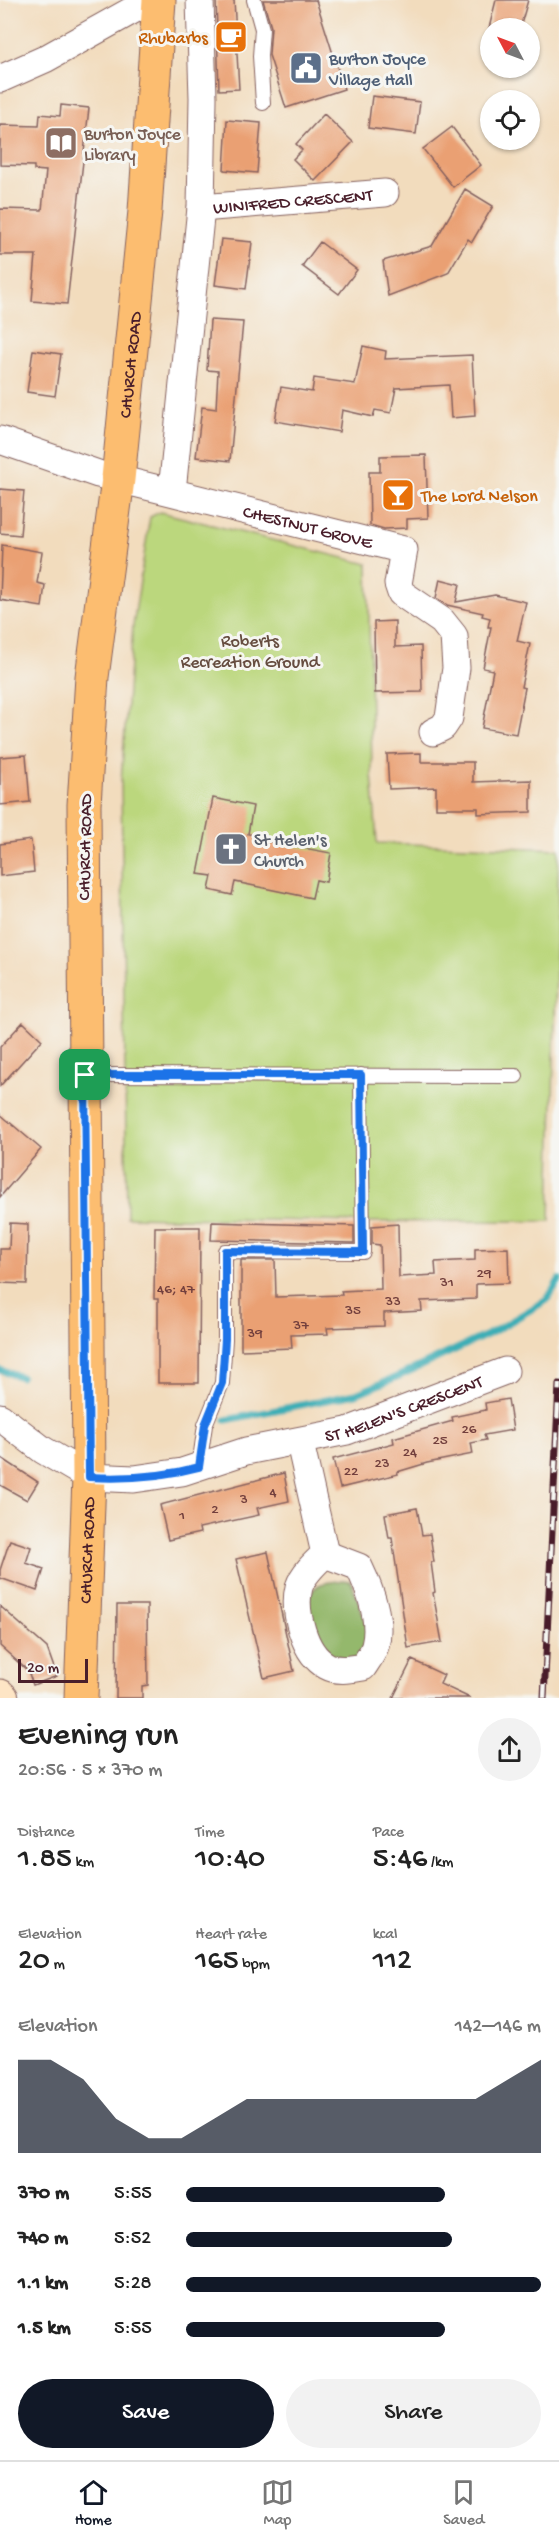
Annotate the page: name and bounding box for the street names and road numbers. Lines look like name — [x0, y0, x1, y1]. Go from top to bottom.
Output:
street label: WINIFRED CRESCENT — [212, 186, 375, 220]
street label: CHURCH ROAD — [116, 310, 148, 419]
street label: CHESTNUT GROVE — [240, 502, 375, 555]
street label: CHURCH ROAD — [75, 793, 98, 901]
street label: ST HELEN'S CRESCENT — [323, 1372, 487, 1448]
street label: CHURCH ROAD — [76, 1496, 101, 1604]

